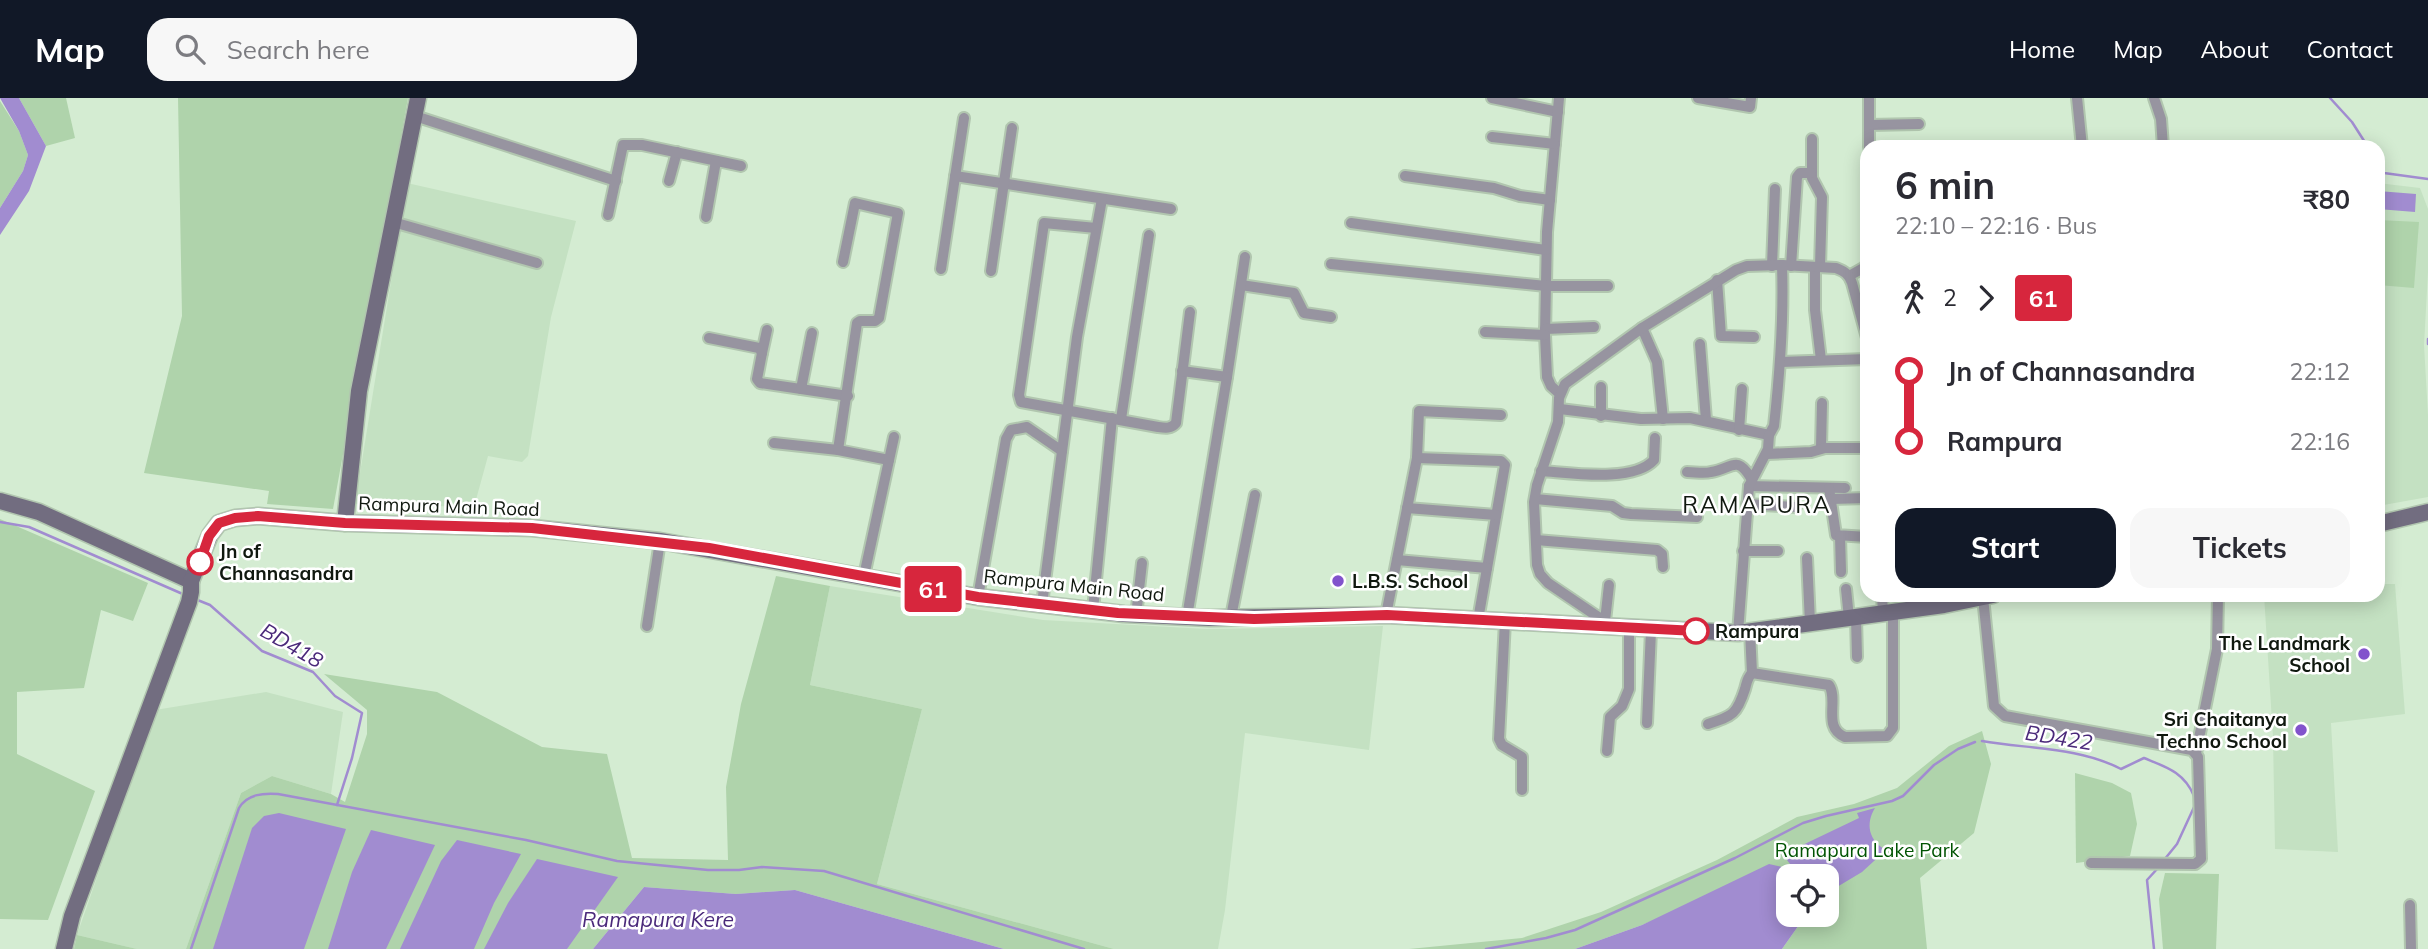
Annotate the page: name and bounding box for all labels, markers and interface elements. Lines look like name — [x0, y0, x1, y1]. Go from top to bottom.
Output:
search box — [147, 18, 637, 81]
text: Map — [35, 29, 105, 70]
icon: search — [171, 30, 209, 68]
text: Search here — [227, 33, 370, 66]
text: Home — [2009, 34, 2075, 64]
text: Map — [2113, 34, 2163, 64]
text: About — [2201, 34, 2269, 64]
text: Contact — [2307, 34, 2393, 64]
text: 6 min — [1895, 161, 1995, 209]
text: ₹80 — [2303, 183, 2350, 216]
text: 22:10 – 22:16 · Bus — [1895, 211, 2097, 240]
icon: walk — [1895, 279, 1933, 317]
icon: forward — [1967, 279, 2005, 317]
text: 2 — [1943, 283, 1957, 312]
text: 61 — [2029, 283, 2058, 313]
text: Jn of Channasandra — [1947, 355, 2195, 388]
text: 22:12 — [2290, 357, 2350, 386]
text: Rampura — [1947, 425, 2062, 458]
text: 22:16 — [2290, 427, 2350, 456]
district label: RAMAPURA — [1682, 490, 1832, 519]
street label: Rampura Main Road — [358, 491, 540, 521]
button: Start — [1895, 508, 2116, 588]
button: Tickets — [2130, 508, 2350, 588]
place label: Jn of Channasandra — [219, 539, 354, 585]
marker: Jn of Channasandra — [187, 549, 213, 575]
street label: Rampura Main Road — [982, 564, 1166, 606]
line badge: 61 — [902, 566, 964, 612]
place label: L.B.S. School — [1352, 569, 1468, 593]
marker: L.B.S. School — [1330, 573, 1346, 589]
text: 61 — [919, 574, 947, 604]
water label: BD418 — [256, 617, 328, 673]
marker: Rampura — [1683, 618, 1709, 644]
place label: Rampura — [1715, 619, 1799, 643]
place label: The Landmark School — [2219, 631, 2351, 677]
marker: The Landmark School — [2356, 646, 2372, 662]
place label: Sri Chaitanya Techno School — [2157, 707, 2287, 753]
water label: BD422 — [2023, 719, 2095, 755]
marker: Sri Chaitanya Techno School — [2293, 722, 2309, 738]
park label: Ramapura Lake Park — [1775, 838, 1960, 862]
map controls — [1776, 864, 1839, 927]
button: locate — [1776, 864, 1839, 927]
water label: Ramapura Kere — [582, 906, 734, 932]

